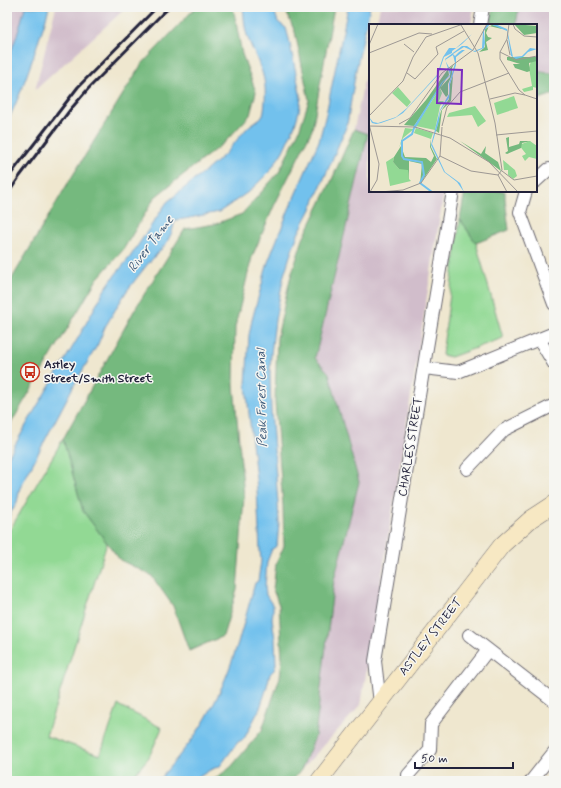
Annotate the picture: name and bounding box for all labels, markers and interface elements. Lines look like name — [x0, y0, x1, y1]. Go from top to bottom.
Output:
inset map — [369, 24, 537, 192]
water label: River Tame — [124, 212, 178, 276]
water label: Peak Forest Canal — [253, 346, 271, 447]
place label: Astley Street/Smith Street — [44, 357, 153, 387]
bus stop icon: Astley Street/Smith Street — [19, 361, 41, 383]
street label: CHARLES STREET — [395, 396, 427, 498]
street label: ASTLEY STREET — [396, 594, 467, 679]
scale bar — [415, 744, 513, 770]
text: 50 m — [421, 751, 448, 767]

